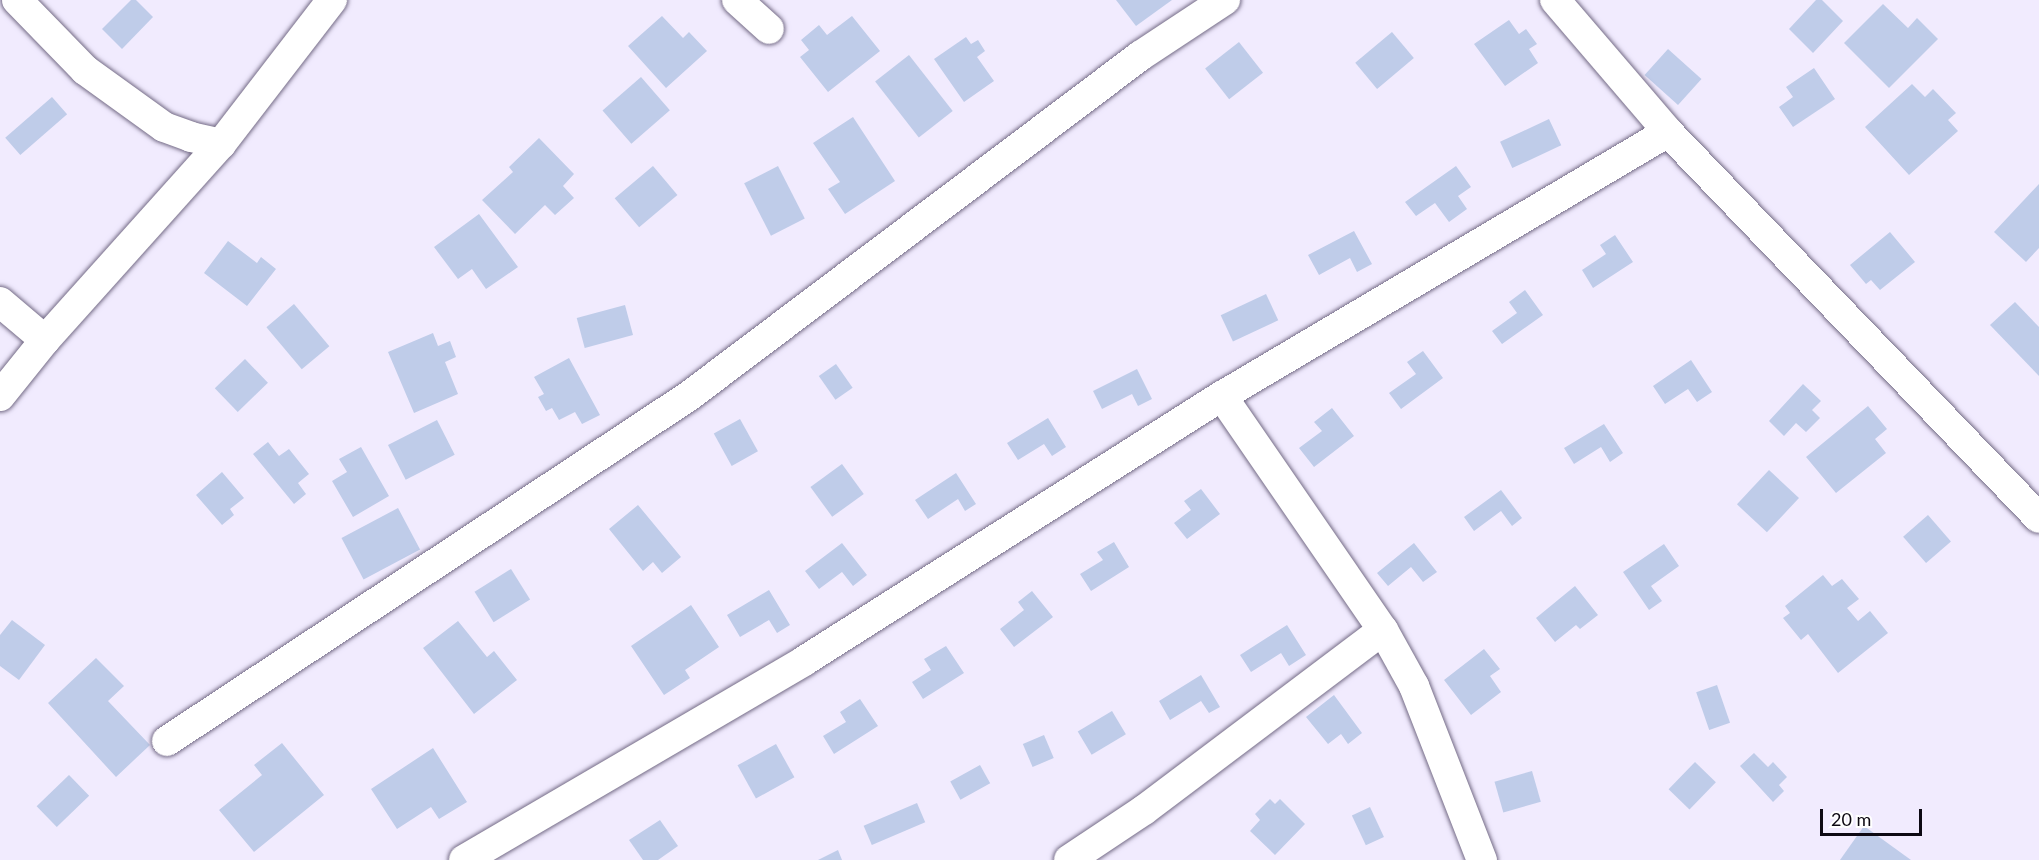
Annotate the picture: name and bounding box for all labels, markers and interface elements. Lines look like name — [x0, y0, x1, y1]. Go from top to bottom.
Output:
scale bar — [1823, 797, 1925, 835]
text: 20 m — [1831, 808, 1871, 830]

